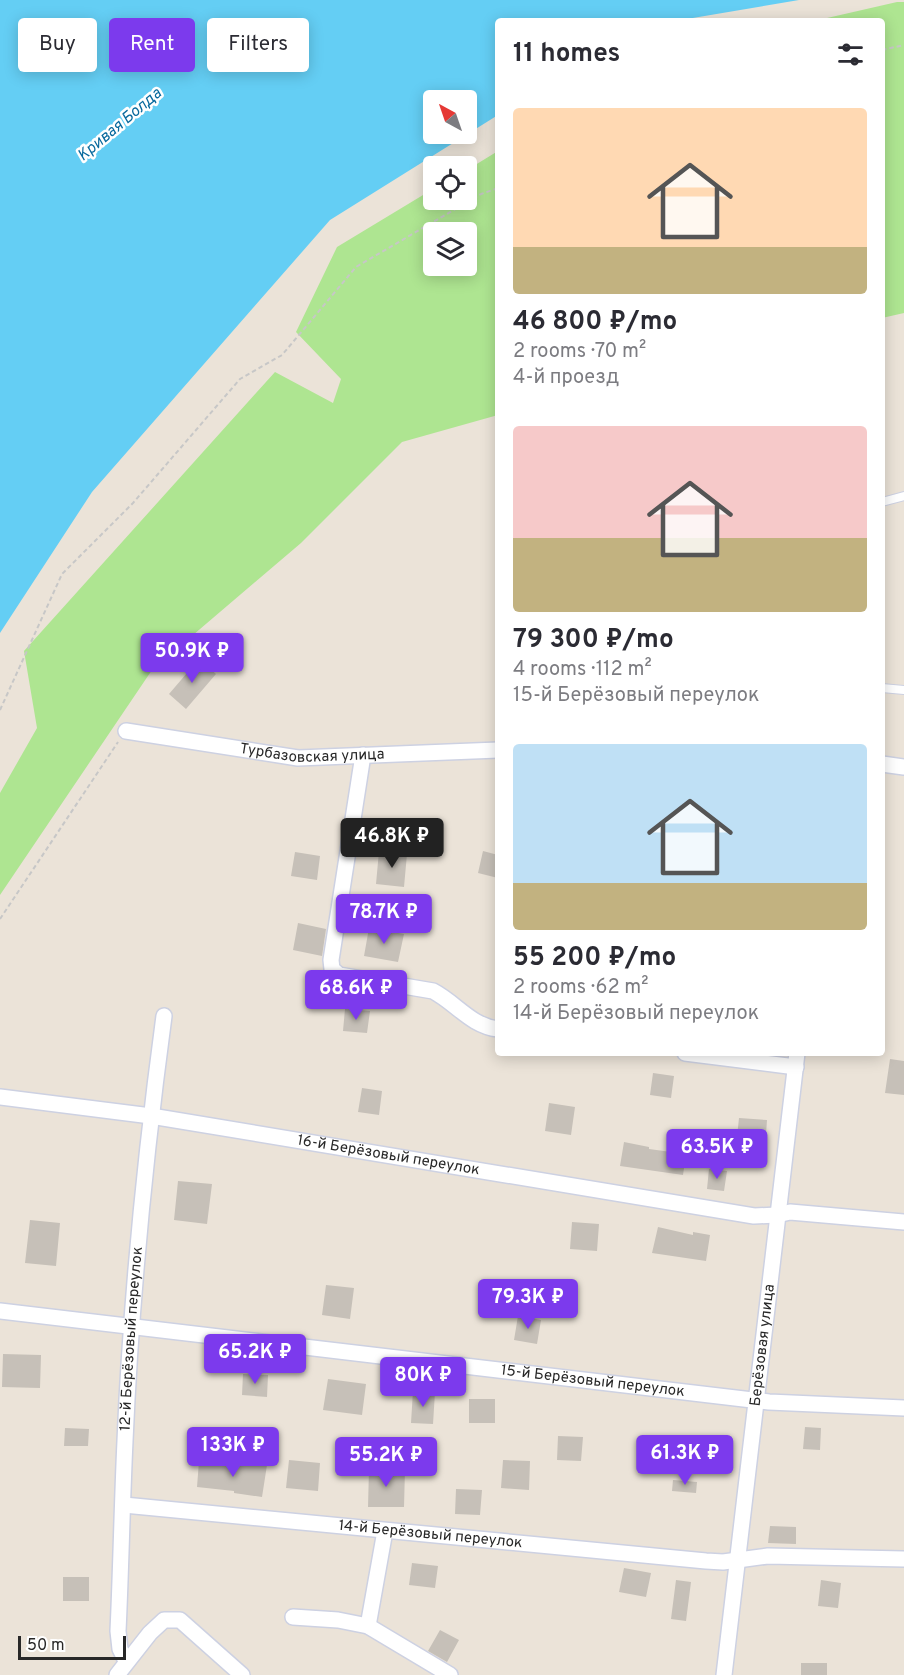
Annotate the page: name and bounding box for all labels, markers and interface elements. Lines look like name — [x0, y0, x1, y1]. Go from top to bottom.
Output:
chip: Buy — [18, 18, 97, 72]
chip: Rent — [109, 18, 195, 72]
chip: Filters — [207, 18, 309, 72]
text: 11 homes — [513, 38, 620, 71]
icon: filters — [834, 38, 867, 71]
water label: Кривая Болда — [74, 83, 167, 166]
north arrow — [423, 90, 477, 144]
map controls — [423, 90, 477, 276]
icon: home — [636, 147, 744, 255]
button: locate — [423, 156, 477, 210]
button: layers — [423, 222, 477, 276]
text: 46 800 ₽/mo — [513, 306, 677, 339]
text: 2 rooms · 70 m² — [513, 339, 646, 365]
text: 4-й проезд — [513, 365, 619, 391]
icon: home — [636, 465, 744, 573]
text: 79 300 ₽/mo — [513, 624, 674, 657]
pin: 50.9K ₽ — [137, 633, 247, 684]
text: 50.9K ₽ — [155, 639, 229, 665]
text: 4 rooms · 112 m² — [513, 657, 652, 683]
text: 15-й Берёзовый переулок — [513, 683, 760, 709]
street label: Турбазовская улица — [238, 739, 385, 768]
icon: home — [636, 783, 744, 891]
pin: 46.8K ₽ — [337, 818, 447, 869]
text: 46.8K ₽ — [355, 824, 429, 850]
pin: 78.7K ₽ — [329, 894, 439, 945]
text: 78.7K ₽ — [350, 900, 418, 926]
text: 55 200 ₽/mo — [513, 942, 676, 975]
pin: 68.6K ₽ — [301, 970, 411, 1021]
text: 2 rooms · 62 m² — [513, 975, 649, 1001]
text: 68.6K ₽ — [319, 976, 393, 1002]
text: 14-й Берёзовый переулок — [513, 1001, 759, 1027]
pin: 63.5K ₽ — [662, 1129, 772, 1180]
street label: 16-й Берёзовый переулок — [296, 1131, 481, 1180]
text: 63.5K ₽ — [680, 1135, 754, 1161]
street label: 12-й Берёзовый переулок — [116, 1246, 147, 1432]
pin: 79.3K ₽ — [473, 1279, 583, 1330]
street label: Берёзовая улица — [746, 1283, 779, 1407]
text: 79.3K ₽ — [492, 1285, 564, 1311]
pin: 65.2K ₽ — [200, 1334, 310, 1385]
text: 65.2K ₽ — [218, 1340, 292, 1366]
pin: 80K ₽ — [381, 1357, 465, 1408]
street label: 15-й Берёзовый переулок — [500, 1361, 686, 1401]
text: 80K ₽ — [394, 1363, 452, 1389]
pin: 133K ₽ — [184, 1427, 282, 1478]
text: 133K ₽ — [201, 1433, 265, 1459]
pin: 61.3K ₽ — [630, 1435, 740, 1486]
pin: 55.2K ₽ — [331, 1437, 441, 1488]
text: 61.3K ₽ — [650, 1441, 720, 1467]
text: 55.2K ₽ — [349, 1443, 423, 1469]
street label: 14-й Берёзовый переулок — [338, 1516, 523, 1553]
scale bar — [18, 1633, 126, 1660]
text: 50 m — [27, 1636, 65, 1656]

